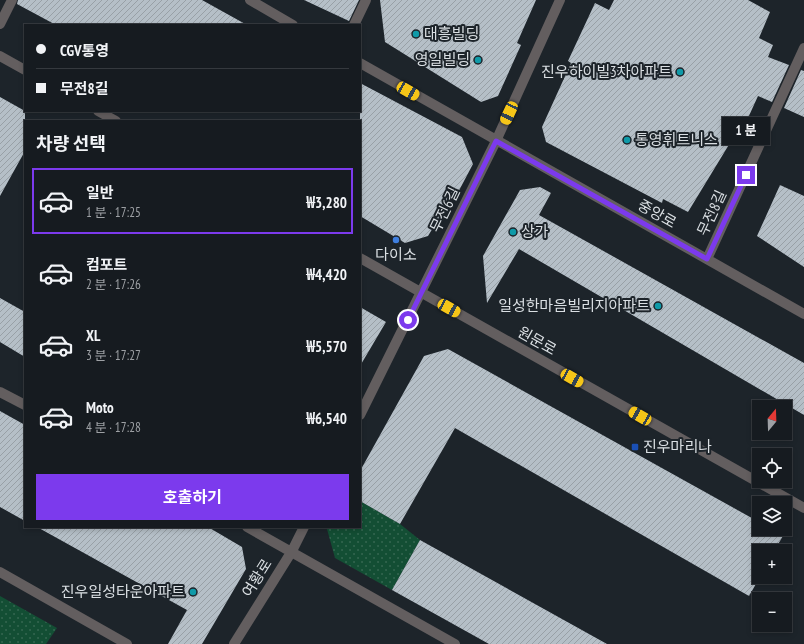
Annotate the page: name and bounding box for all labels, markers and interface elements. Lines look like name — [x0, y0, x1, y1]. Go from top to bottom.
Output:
place label: 대흥빌딩 — [424, 24, 479, 43]
marker: 대흥빌딩 — [411, 29, 421, 39]
text: CGV통영 — [60, 41, 109, 60]
place label: 영일빌딩 — [415, 50, 470, 69]
marker: 영일빌딩 — [473, 55, 483, 65]
place label: 진우하이빌3차아파트 — [541, 62, 672, 81]
marker: 진우하이빌3차아파트 — [675, 67, 685, 77]
text: 무전8길 — [60, 79, 109, 98]
car — [395, 80, 421, 102]
car — [498, 100, 520, 126]
callout: 1 분 — [722, 117, 770, 145]
text: 1 분 — [736, 122, 756, 139]
place label: 통영휘트니스 — [635, 130, 718, 149]
text: 차량 선택 — [36, 132, 106, 155]
marker: 통영휘트니스 — [622, 135, 632, 145]
route end — [737, 166, 755, 184]
icon: car — [38, 183, 74, 219]
text: 일반 — [86, 183, 114, 202]
street label: 무전6길 — [425, 184, 464, 236]
street label: 무전8길 — [693, 187, 730, 239]
text: ₩3,280 — [306, 193, 347, 212]
street label: 중앙로 — [635, 195, 680, 232]
text: 1 분 · 17:25 — [86, 204, 141, 221]
place label: 상가 — [521, 222, 549, 241]
marker: 상가 — [508, 227, 518, 237]
marker: 다이소 — [391, 235, 401, 245]
place label: 다이소 — [375, 245, 417, 264]
icon: car — [38, 255, 74, 291]
text: 컴포트 — [86, 255, 127, 274]
text: ₩4,420 — [306, 265, 347, 284]
text: 2 분 · 17:26 — [86, 276, 141, 293]
place label: 일성한마음빌리지아파트 — [498, 296, 650, 315]
car — [436, 297, 462, 319]
marker: 일성한마음빌리지아파트 — [653, 301, 663, 311]
route start — [399, 311, 417, 329]
street label: 원문로 — [515, 322, 560, 359]
text: XL — [86, 326, 100, 345]
icon: car — [38, 327, 74, 363]
text: ₩5,570 — [306, 337, 347, 356]
text: 3 분 · 17:27 — [86, 347, 141, 364]
car — [559, 367, 585, 389]
text: Moto — [86, 398, 114, 417]
icon: car — [38, 399, 74, 435]
north arrow — [752, 400, 792, 440]
map controls — [752, 400, 792, 632]
car — [627, 405, 653, 427]
text: ₩6,540 — [306, 409, 347, 428]
text: 4 분 · 17:28 — [86, 419, 141, 436]
place label: 진우마리나 — [643, 437, 712, 456]
marker: 진우마리나 — [630, 442, 640, 452]
button: locate — [752, 448, 792, 488]
button: 호출하기 — [36, 474, 349, 520]
button: layers — [752, 496, 792, 536]
button: + — [752, 544, 792, 584]
street label: 여황로 — [238, 555, 276, 600]
place label: 진우일성타운아파트 — [61, 582, 185, 601]
marker: 진우일성타운아파트 — [188, 587, 198, 597]
button: − — [752, 592, 792, 632]

